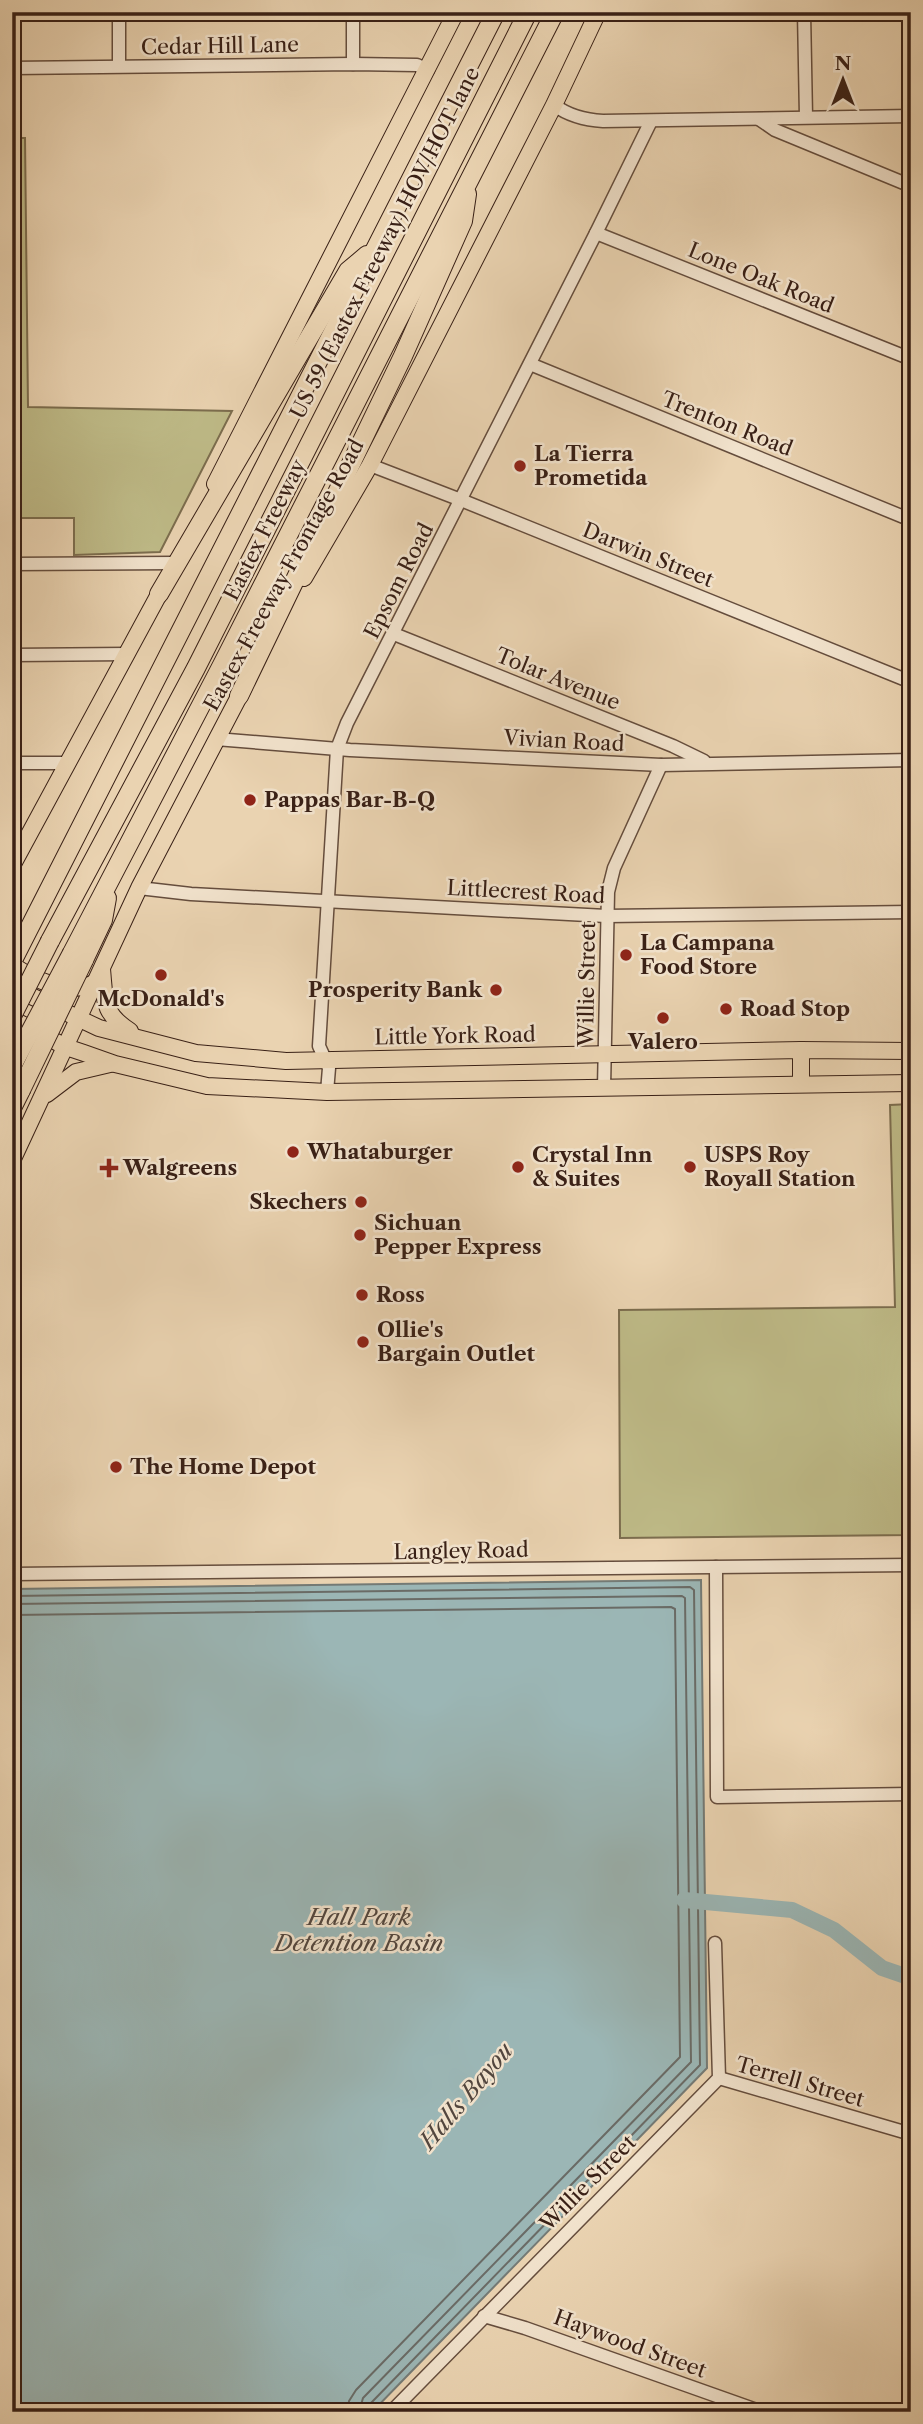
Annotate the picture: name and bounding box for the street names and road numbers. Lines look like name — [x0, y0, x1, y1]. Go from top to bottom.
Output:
street label: Cedar Hill Lane — [141, 32, 299, 59]
street label: US 59 (Eastex Freeway) HOV/HOT lane — [285, 63, 485, 423]
street label: Lone Oak Road — [685, 237, 838, 318]
street label: Trenton Road — [658, 386, 796, 461]
street label: Eastex Freeway Frontage Road — [198, 434, 369, 715]
street label: Eastex Freeway — [218, 455, 311, 604]
street label: Darwin Street — [579, 517, 718, 592]
street label: Epsom Road — [359, 519, 439, 643]
street label: Tolar Avenue — [492, 642, 624, 715]
street label: Vivian Road — [502, 725, 625, 756]
street label: Littlecrest Road — [446, 875, 606, 908]
street label: Willie Street — [573, 921, 600, 1048]
street label: Little York Road — [374, 1022, 536, 1049]
street label: Langley Road — [393, 1537, 529, 1564]
street label: Terrell Street — [733, 2051, 868, 2112]
street label: Willie Street — [534, 2129, 641, 2236]
street label: Haywood Street — [550, 2304, 710, 2383]

